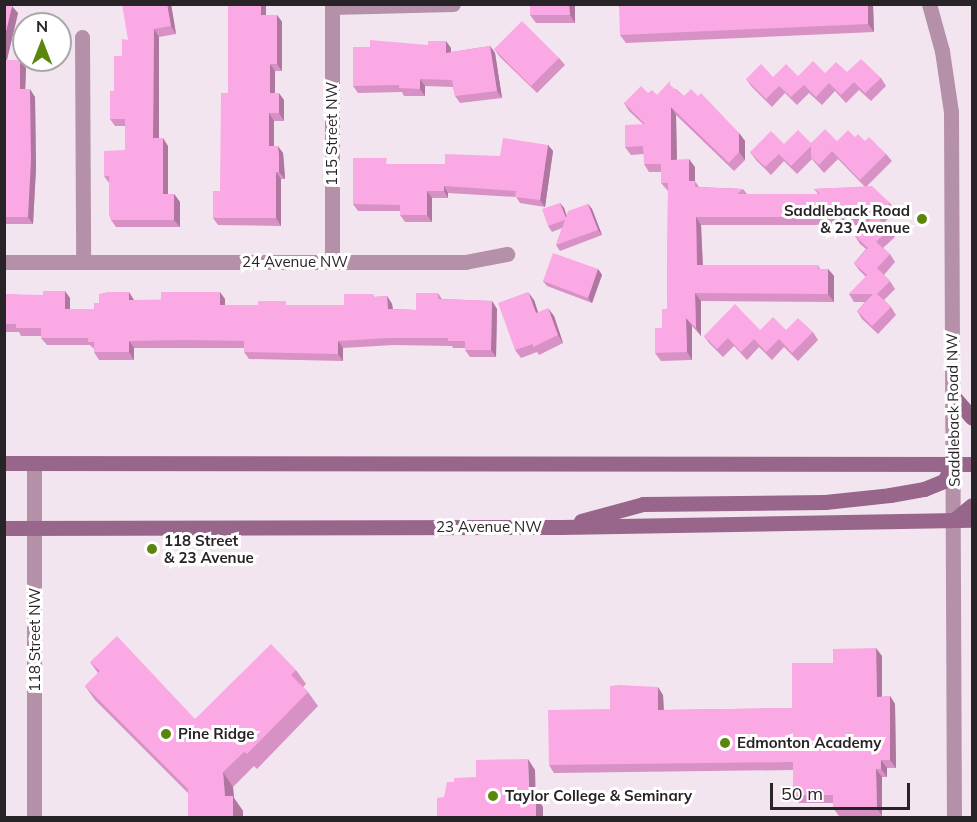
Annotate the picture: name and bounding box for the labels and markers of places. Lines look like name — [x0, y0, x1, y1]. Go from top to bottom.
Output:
place label: Saddleback Road & 23 Avenue — [784, 201, 910, 236]
marker: Saddleback Road & 23 Avenue — [915, 212, 929, 226]
place label: 118 Street & 23 Avenue — [164, 531, 254, 566]
marker: 118 Street & 23 Avenue — [145, 542, 159, 556]
place label: Pine Ridge — [178, 725, 255, 743]
marker: Pine Ridge — [159, 727, 173, 741]
place label: Edmonton Academy — [737, 734, 881, 752]
marker: Edmonton Academy — [718, 736, 732, 750]
place label: Taylor College & Seminary — [505, 787, 692, 805]
marker: Taylor College & Seminary — [486, 789, 500, 803]

